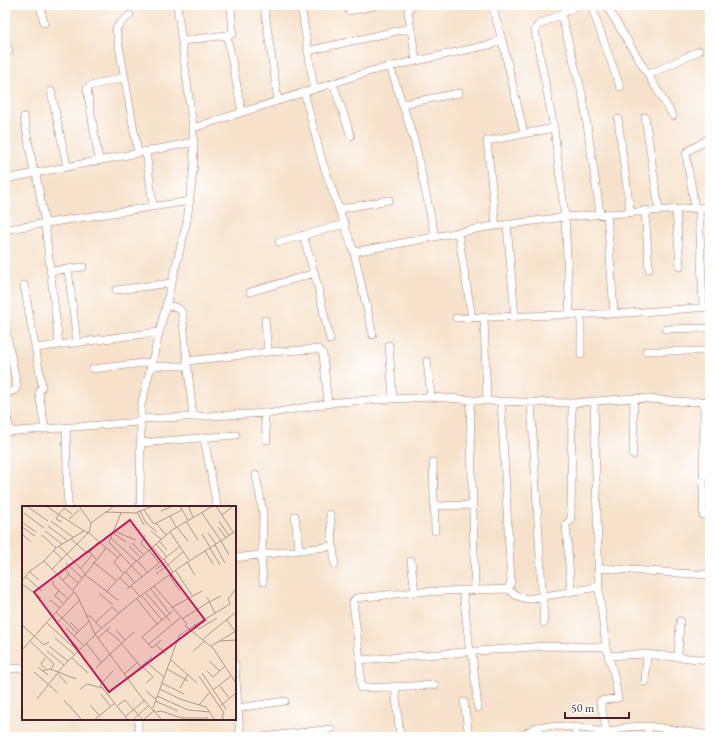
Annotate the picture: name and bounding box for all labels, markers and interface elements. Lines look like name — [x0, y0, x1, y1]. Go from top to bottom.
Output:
inset map — [22, 506, 236, 720]
scale bar — [565, 694, 629, 720]
text: 50 m — [571, 700, 595, 716]

